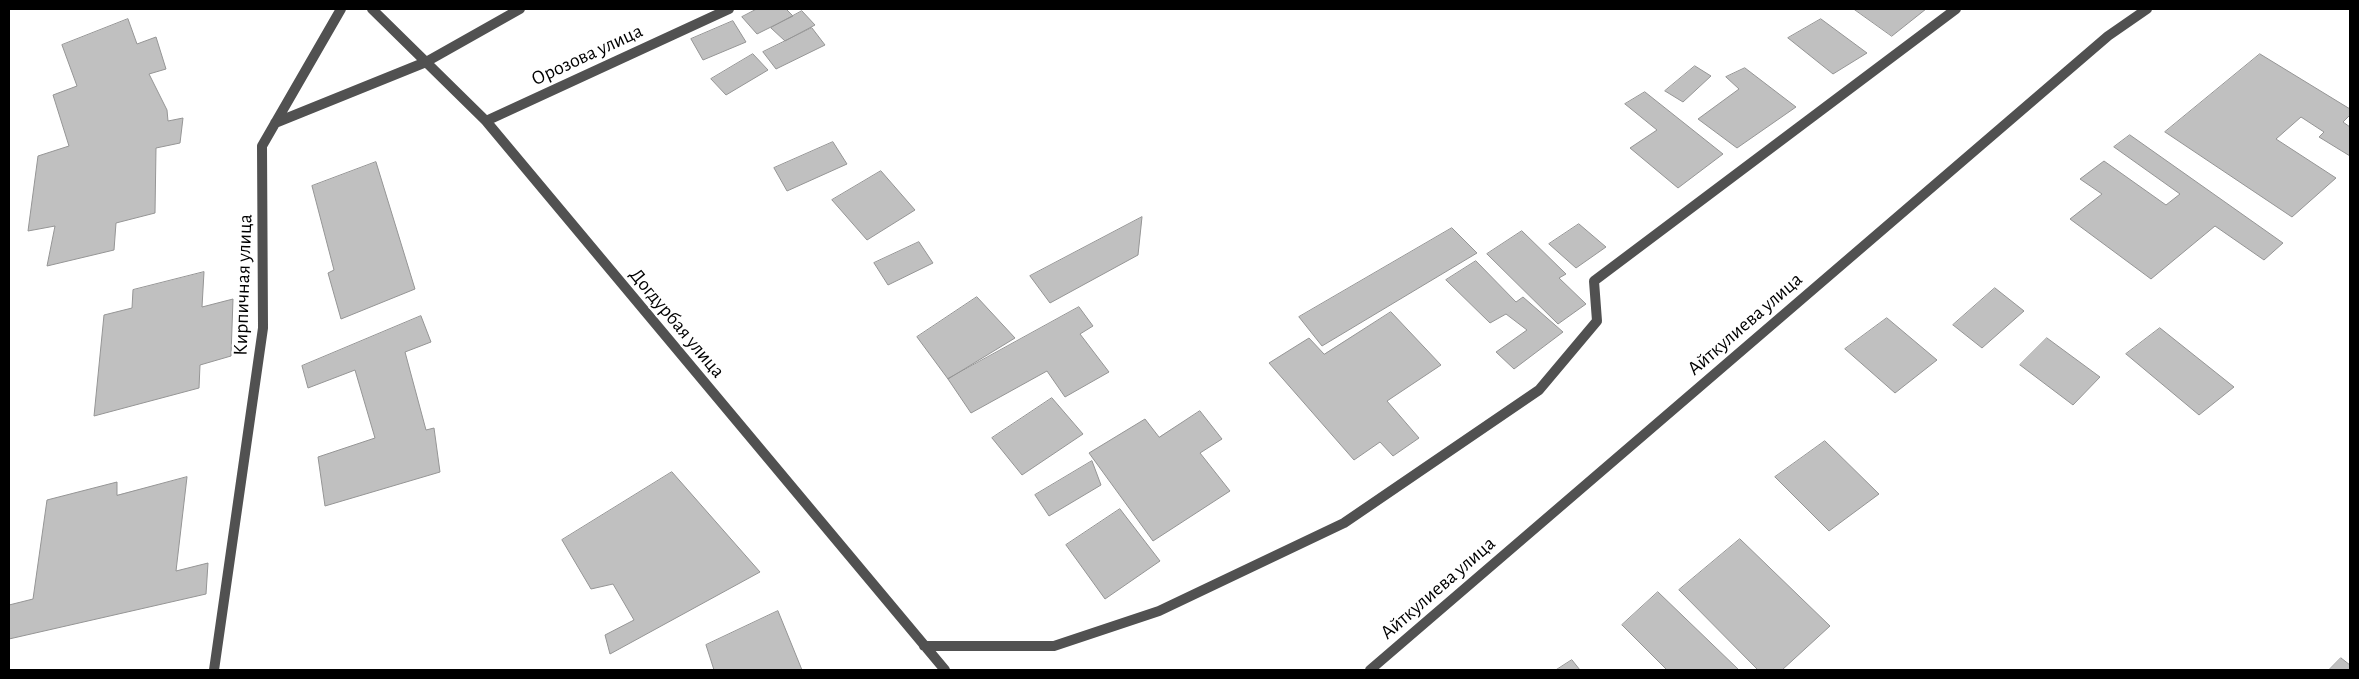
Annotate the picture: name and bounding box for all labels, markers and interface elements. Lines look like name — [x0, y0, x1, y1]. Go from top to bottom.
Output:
street label: Орозова улица — [528, 19, 646, 91]
street label: Кирпичная улица — [229, 214, 257, 356]
street label: Догдурбая улица — [624, 263, 730, 383]
street label: Айткулиева улица — [1683, 267, 1807, 381]
street label: Айткулиева улица — [1376, 531, 1500, 645]

